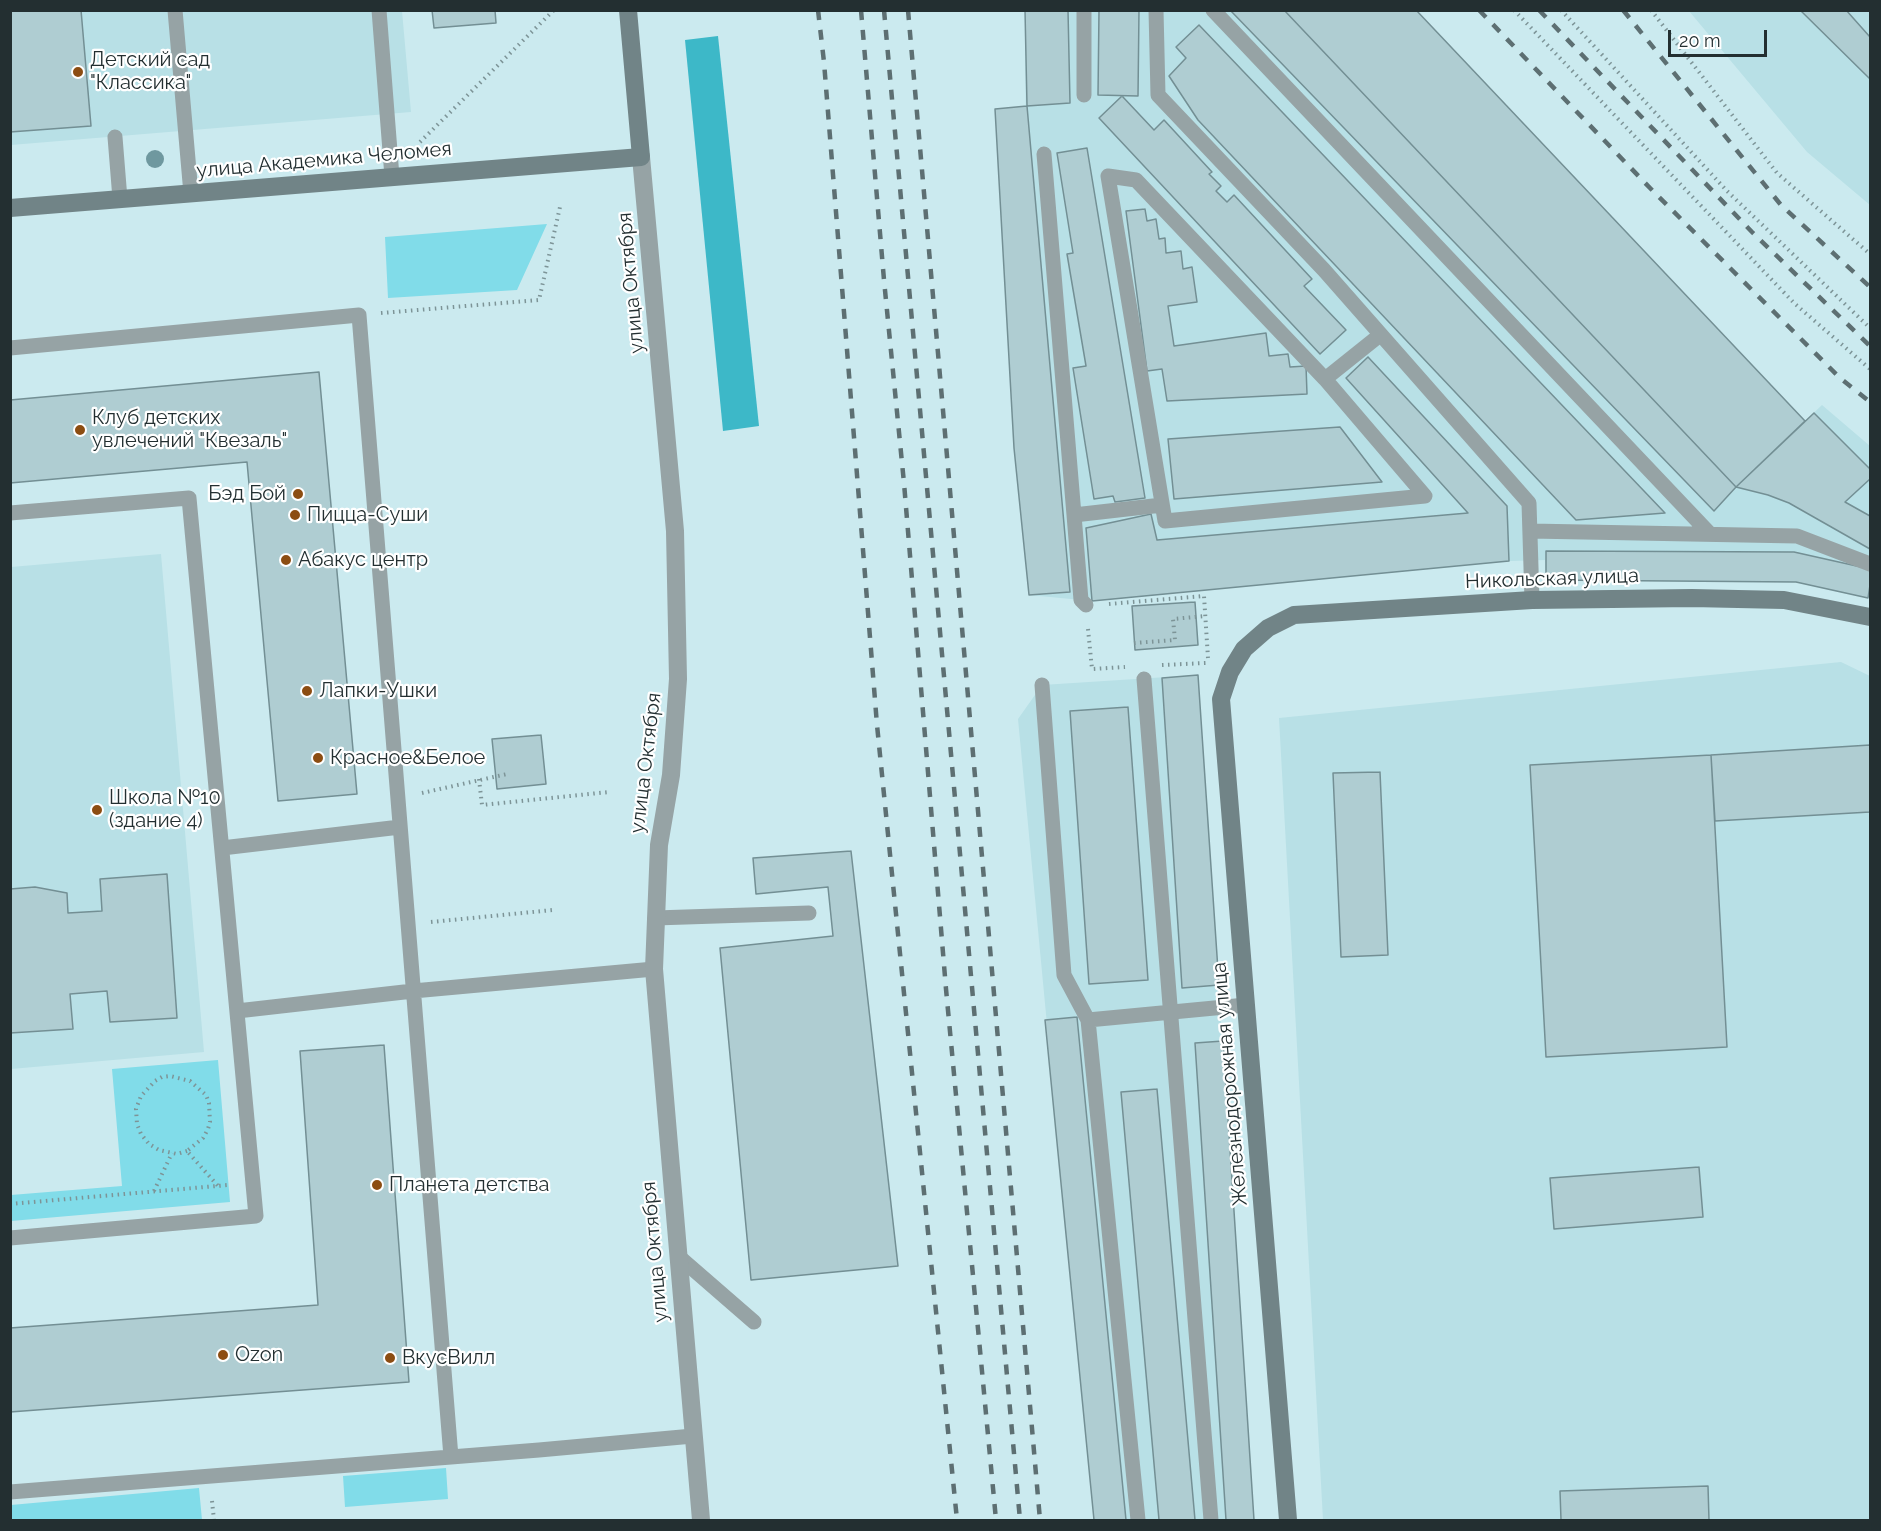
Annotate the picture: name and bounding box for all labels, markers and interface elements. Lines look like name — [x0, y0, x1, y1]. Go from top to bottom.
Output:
scale bar — [1671, 18, 1770, 56]
text: 20 m — [1679, 30, 1721, 51]
place label: Детский сад "Классика" — [90, 48, 210, 95]
marker: Детский сад "Классика" — [71, 65, 85, 79]
street label: улица Академика Челомея — [195, 137, 453, 183]
street label: улица Октября — [613, 211, 649, 355]
place label: Клуб детских увлечений "Квезаль" — [92, 406, 287, 453]
marker: Клуб детских увлечений "Квезаль" — [73, 423, 87, 437]
place label: Бэд Бой — [208, 482, 286, 506]
marker: Бэд Бой — [291, 487, 305, 501]
place label: Пицца-Суши — [307, 503, 428, 527]
marker: Пицца-Суши — [288, 508, 302, 522]
place label: Абакус центр — [298, 548, 428, 572]
marker: Абакус центр — [279, 553, 293, 567]
street label: Никольская улица — [1465, 564, 1639, 594]
place label: Лапки-Ушки — [319, 679, 437, 703]
marker: Лапки-Ушки — [300, 684, 314, 698]
street label: улица Октября — [625, 691, 667, 835]
place label: Красное&Белое — [330, 746, 485, 770]
marker: Красное&Белое — [311, 751, 325, 765]
place label: Школа №10 (здание 4) — [109, 786, 221, 833]
marker: Школа №10 (здание 4) — [90, 803, 104, 817]
street label: Железнодорожная улица — [1207, 961, 1253, 1207]
place label: Планета детства — [389, 1173, 549, 1197]
marker: Планета детства — [370, 1178, 384, 1192]
street label: улица Октября — [637, 1180, 673, 1324]
place label: Ozon — [235, 1343, 283, 1367]
place label: ВкусВилл — [402, 1346, 495, 1370]
marker: Ozon — [216, 1348, 230, 1362]
marker: ВкусВилл — [383, 1351, 397, 1365]

